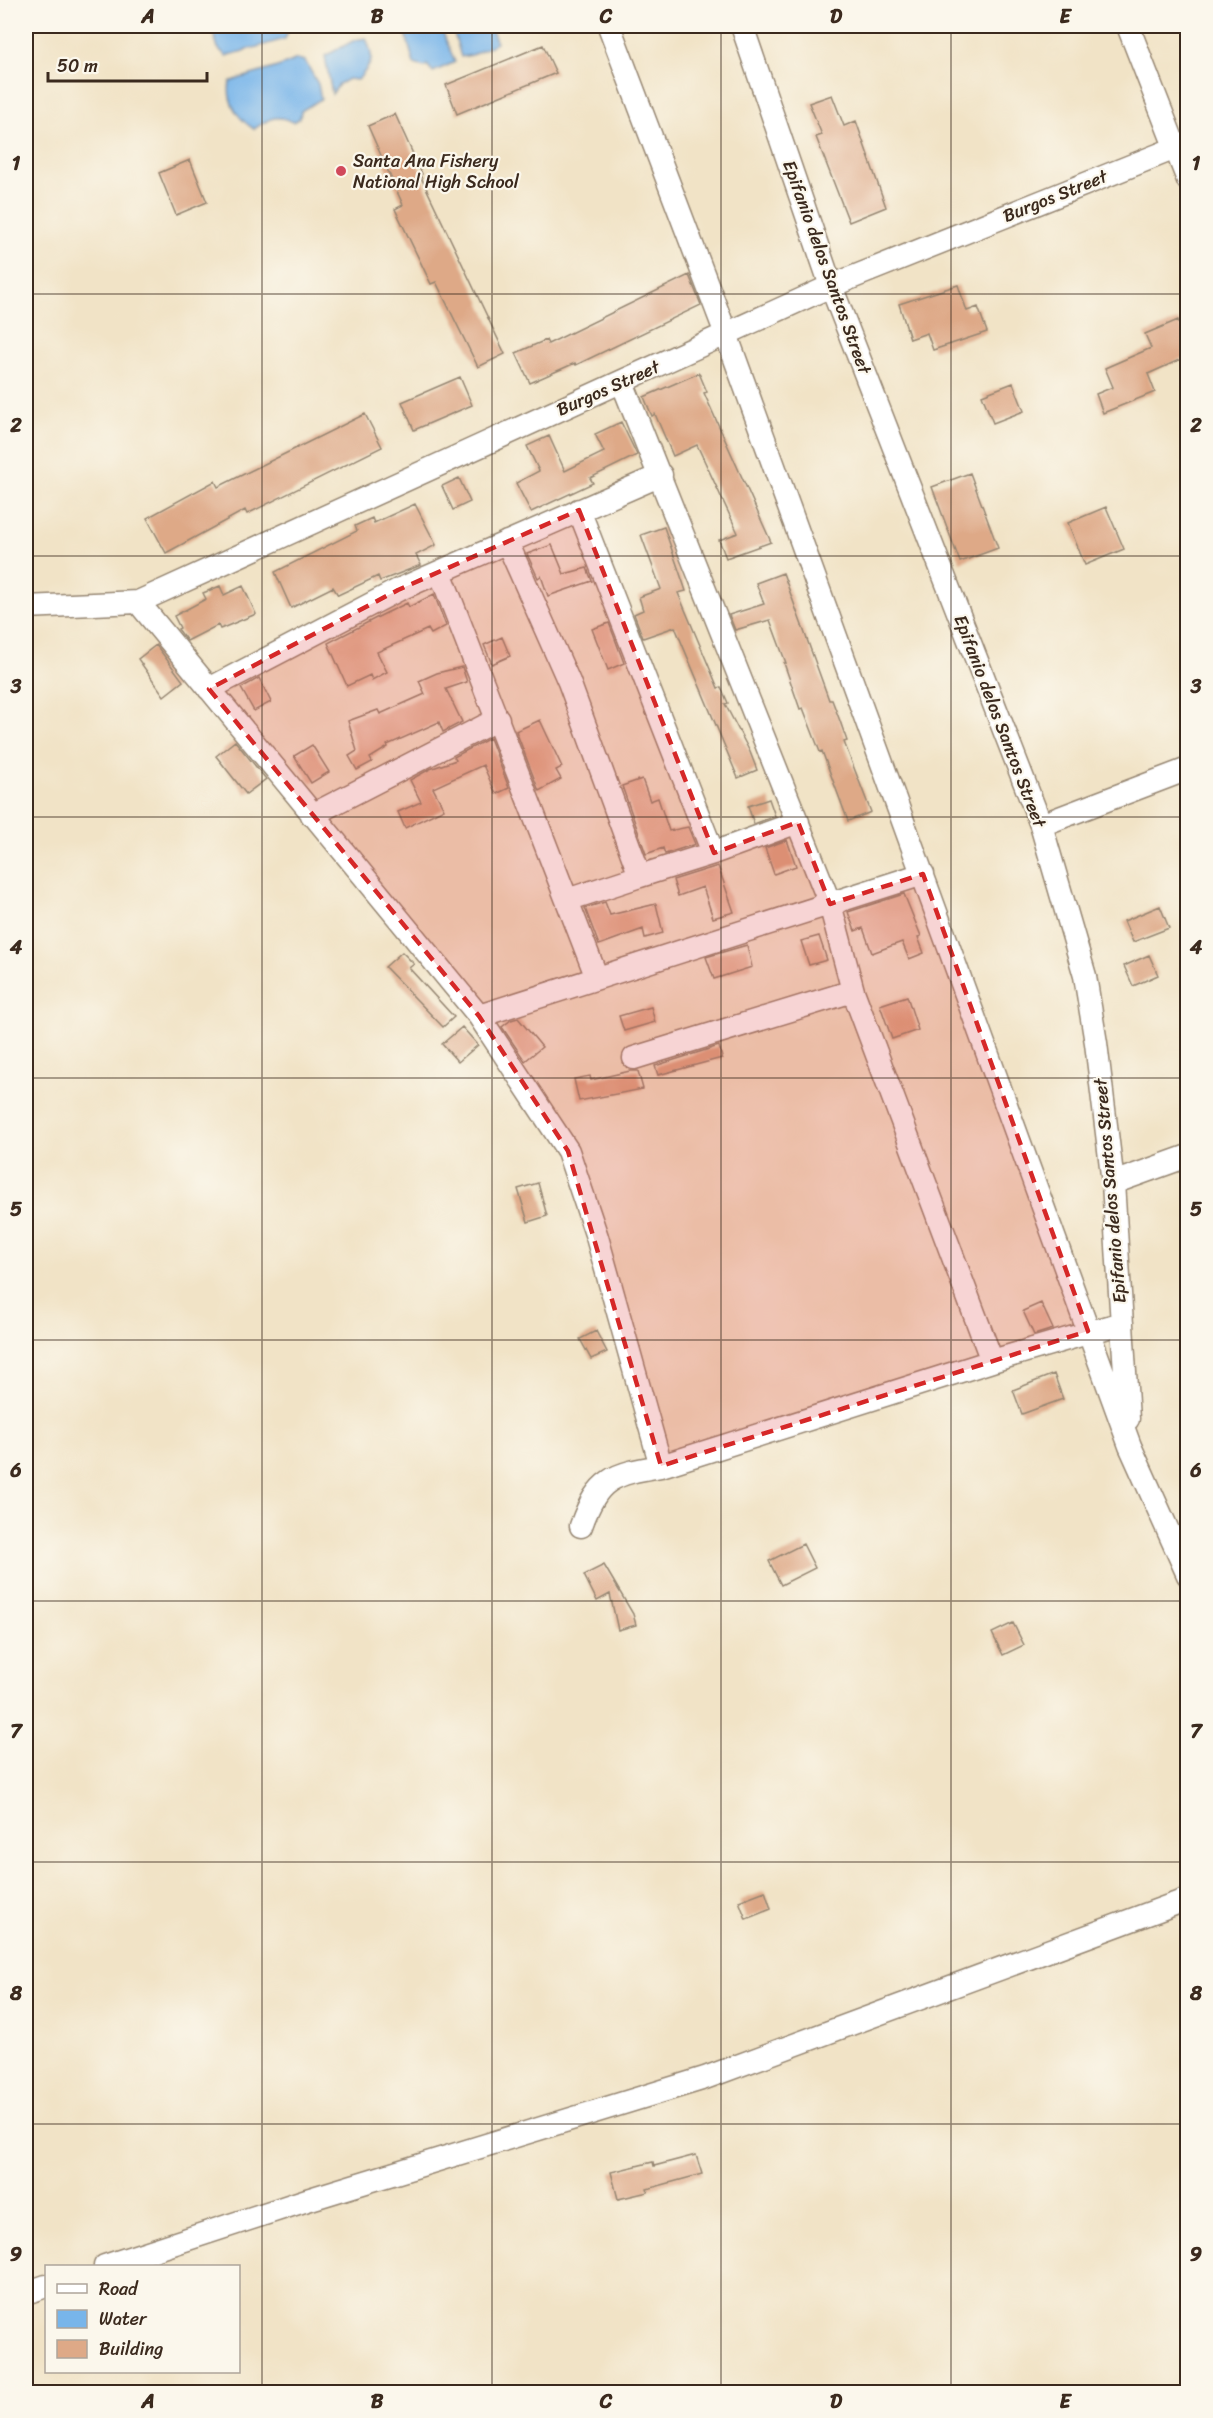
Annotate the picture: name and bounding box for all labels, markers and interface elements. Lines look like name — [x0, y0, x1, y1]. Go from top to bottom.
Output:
text: A — [140, 0, 155, 34]
text: B — [371, 0, 384, 34]
text: C — [599, 0, 613, 34]
text: D — [830, 0, 843, 34]
text: E — [1059, 0, 1072, 34]
scale bar — [48, 45, 207, 83]
text: 50 m — [57, 50, 98, 82]
place label: Santa Ana Fishery National High School — [353, 145, 520, 198]
text: 1 — [12, 146, 21, 181]
text: 1 — [1192, 146, 1201, 181]
street label: Epifanio delos Santos Street — [773, 156, 881, 379]
street label: Burgos Street — [998, 160, 1113, 232]
marker: Santa Ana Fishery National High School — [334, 164, 348, 178]
street label: Burgos Street — [551, 351, 666, 425]
text: 2 — [9, 408, 22, 443]
text: 2 — [1189, 408, 1202, 443]
street label: Epifanio delos Santos Street — [945, 610, 1056, 833]
text: 3 — [10, 669, 22, 704]
text: 3 — [1190, 669, 1202, 704]
text: 4 — [9, 930, 23, 965]
text: 4 — [1189, 930, 1203, 965]
street label: Epifanio delos Santos Street — [1084, 1077, 1136, 1305]
text: 5 — [10, 1192, 22, 1227]
text: 5 — [1190, 1192, 1202, 1227]
text: 6 — [9, 1453, 22, 1488]
text: 6 — [1189, 1453, 1202, 1488]
text: 7 — [10, 1714, 23, 1749]
text: 7 — [1190, 1714, 1203, 1749]
text: 8 — [9, 1976, 23, 2011]
text: 8 — [1189, 1976, 1203, 2011]
text: 9 — [10, 2237, 22, 2272]
text: 9 — [1190, 2237, 1202, 2272]
legend — [45, 2265, 240, 2373]
text: Road — [99, 2273, 139, 2305]
text: Water — [99, 2303, 148, 2335]
text: Building — [99, 2333, 163, 2365]
text: A — [140, 2384, 155, 2418]
text: B — [371, 2384, 384, 2418]
text: C — [599, 2384, 613, 2418]
text: D — [830, 2384, 843, 2418]
text: E — [1059, 2384, 1072, 2418]

